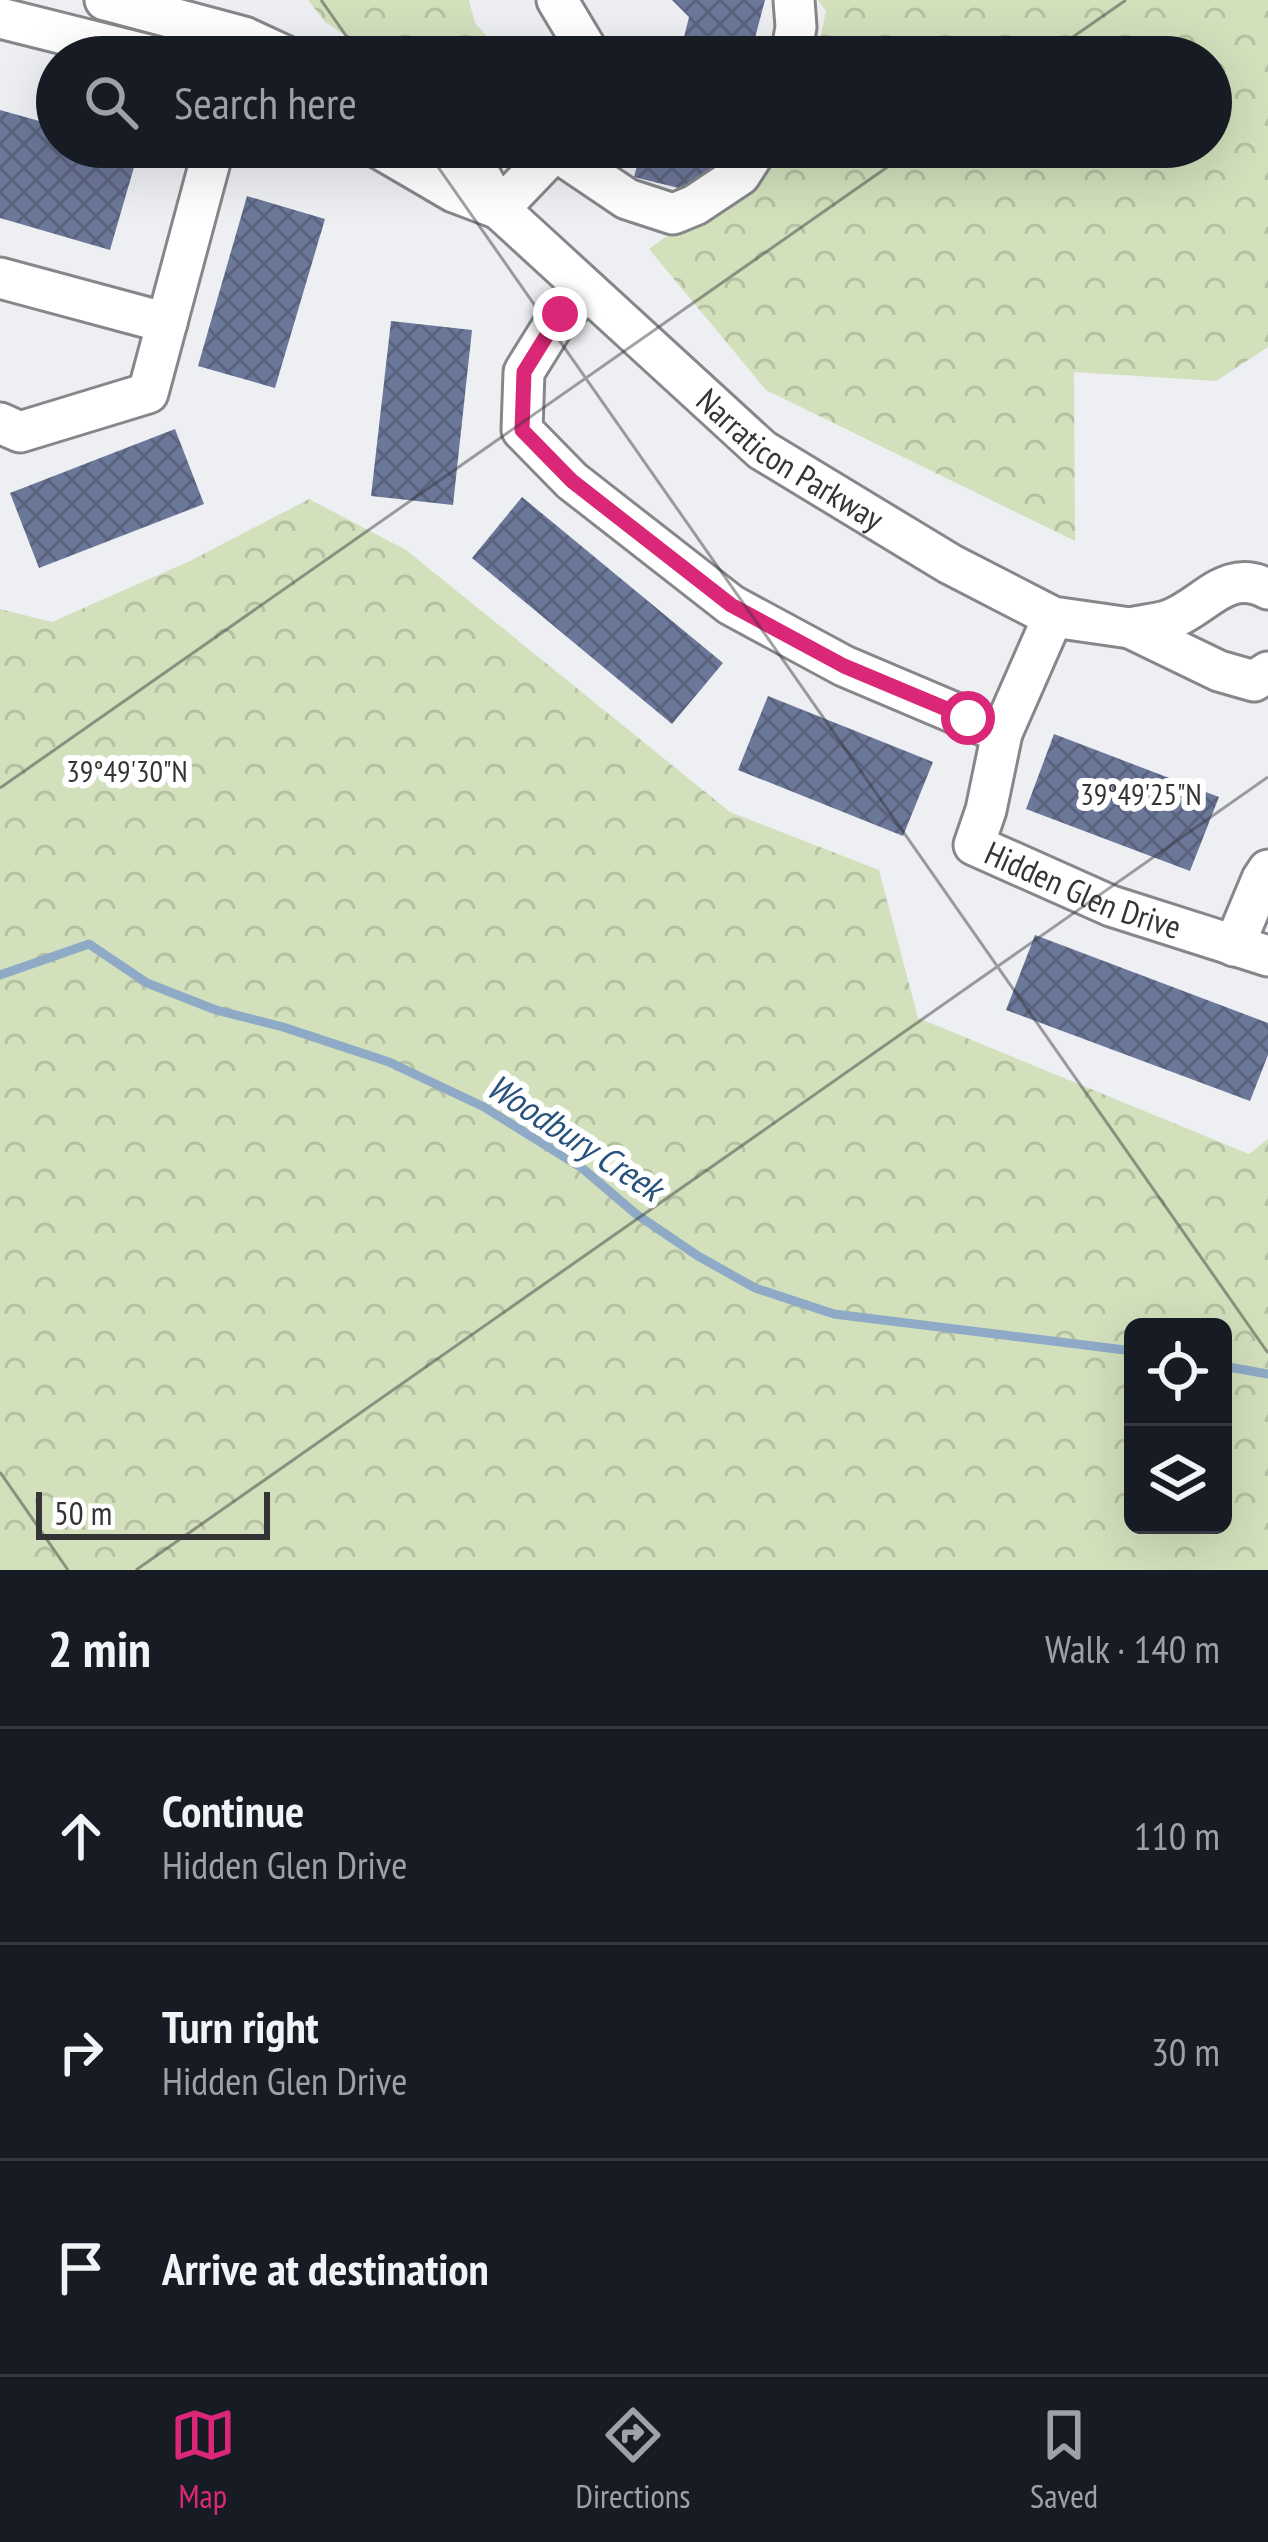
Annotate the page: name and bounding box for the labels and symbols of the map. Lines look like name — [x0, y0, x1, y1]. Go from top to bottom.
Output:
route end — [533, 287, 587, 341]
street label: Narraticon Parkway — [688, 379, 892, 540]
route start — [941, 691, 995, 745]
text: 39°49'30"N — [66, 751, 188, 790]
text: 39°49'25"N — [1080, 774, 1202, 813]
street label: Hidden Glen Drive — [979, 831, 1187, 948]
water label: Woodbury Creek — [479, 1062, 675, 1213]
scale bar — [36, 1486, 270, 1539]

